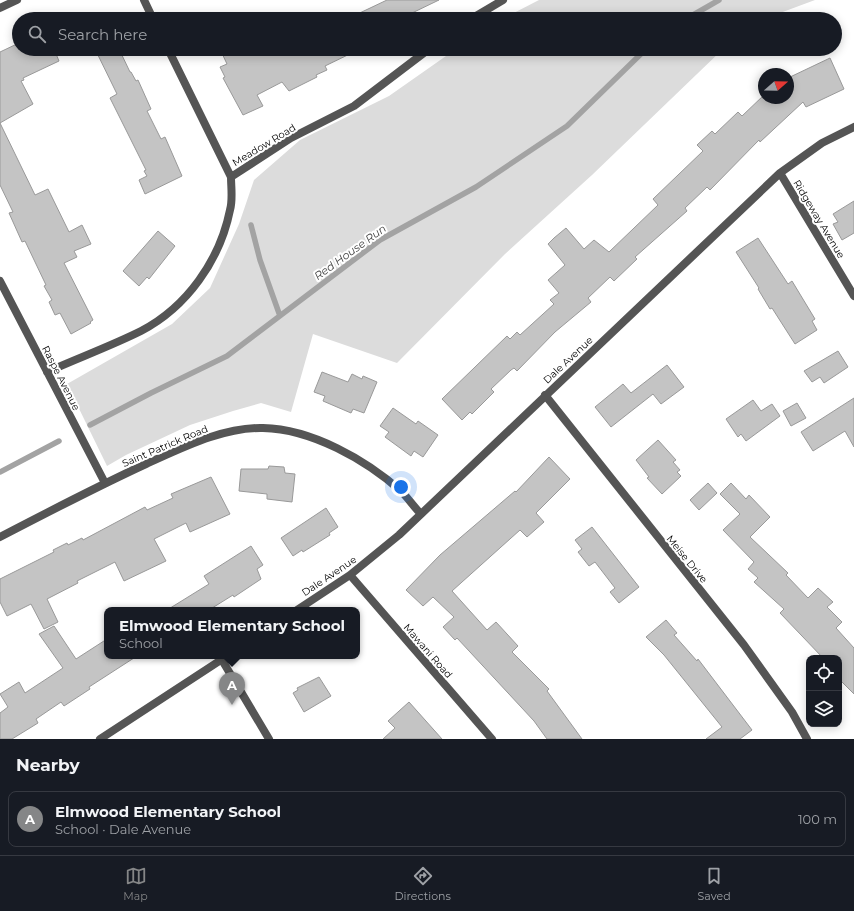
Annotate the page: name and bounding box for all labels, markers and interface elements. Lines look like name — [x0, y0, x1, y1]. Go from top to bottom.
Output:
search box — [12, 12, 842, 56]
icon: search — [26, 23, 48, 45]
text: Search here — [58, 25, 147, 44]
north arrow — [758, 68, 794, 104]
street label: Meadow Road — [230, 121, 298, 169]
street label: Ridgeway Avenue — [790, 177, 848, 261]
water label: Red House Run — [311, 221, 389, 283]
street label: Dale Avenue — [540, 334, 596, 386]
street label: Raspe Avenue — [39, 343, 83, 413]
street label: Saint Patrick Road — [120, 422, 210, 470]
your location — [391, 477, 411, 497]
street label: Meise Drive — [664, 532, 710, 586]
street label: Dale Avenue — [299, 553, 359, 599]
popup — [104, 607, 360, 659]
text: Elmwood Elementary School — [119, 616, 345, 635]
street label: Mawani Road — [401, 621, 455, 681]
text: School — [119, 635, 163, 651]
map controls — [806, 655, 842, 727]
button: locate — [806, 655, 842, 691]
pin: A — [219, 672, 245, 705]
button: layers — [806, 691, 842, 727]
text: Nearby — [16, 755, 80, 775]
text: Elmwood Elementary School — [55, 802, 281, 821]
text: A — [25, 811, 35, 827]
text: 100 m — [798, 811, 837, 827]
text: School · Dale Avenue — [55, 821, 191, 837]
tab: Map — [123, 865, 148, 903]
tab: Directions — [395, 865, 451, 903]
tab: Saved — [698, 865, 731, 903]

